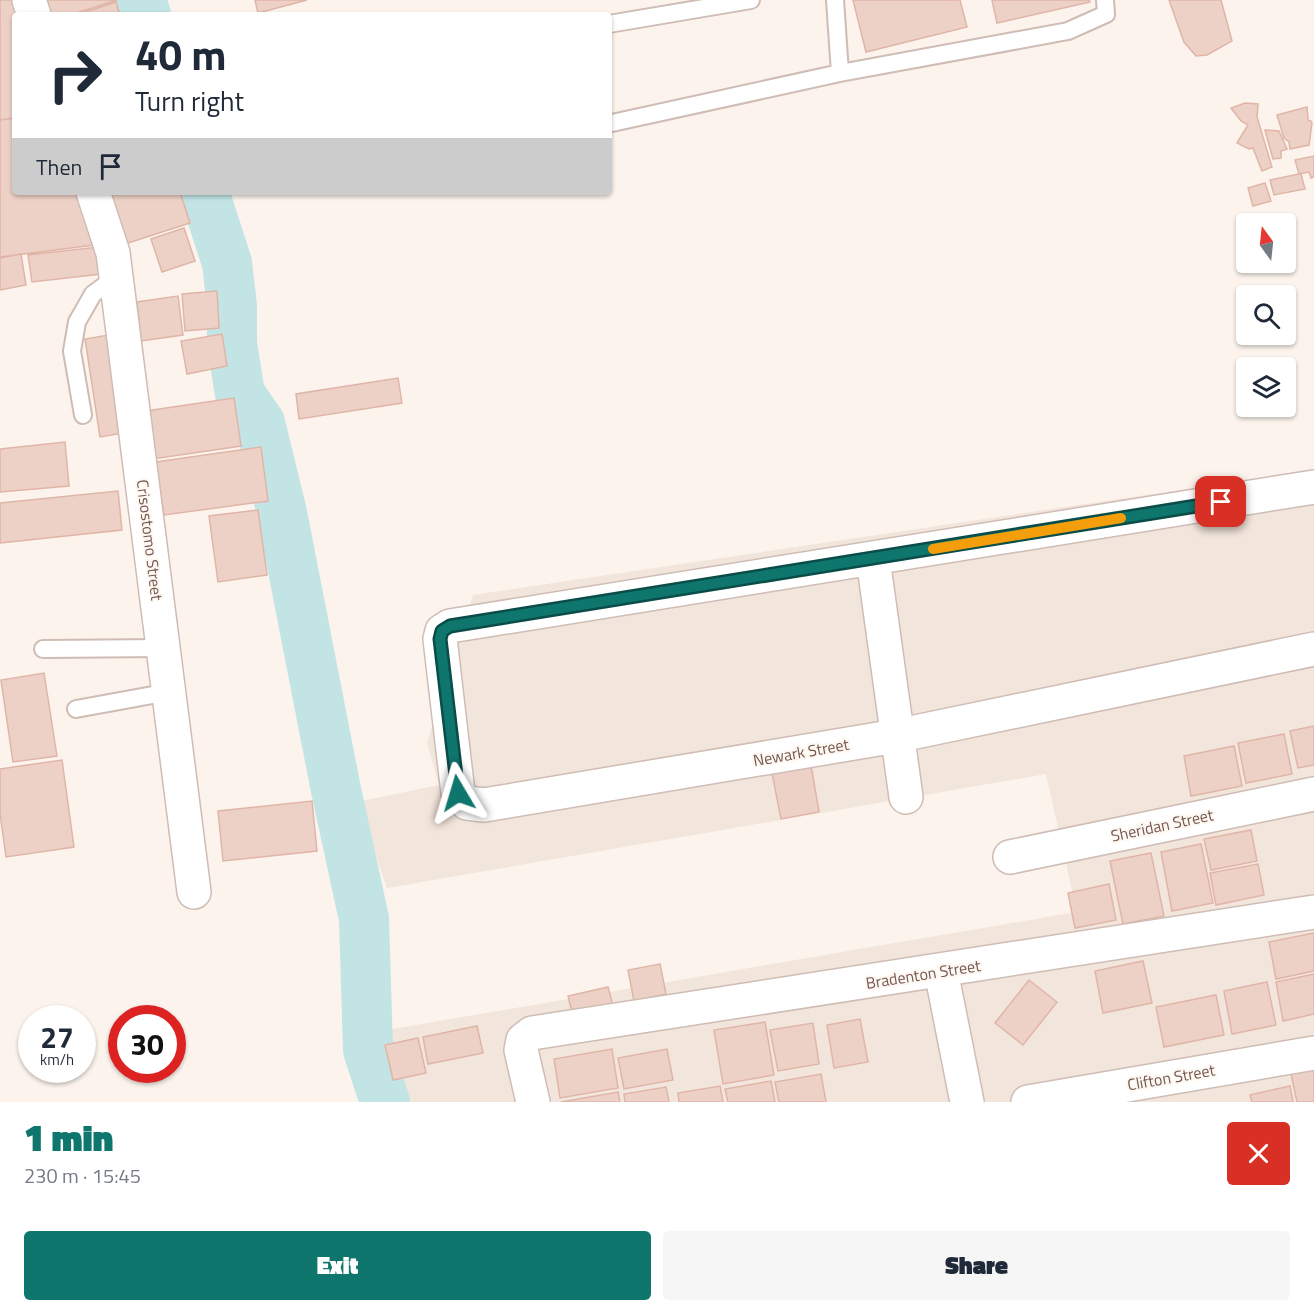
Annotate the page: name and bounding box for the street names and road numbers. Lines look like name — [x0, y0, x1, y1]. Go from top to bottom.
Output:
street label: Crisostomo Street — [131, 478, 169, 602]
street label: Newark Street — [751, 732, 851, 772]
street label: Sheridan Street — [1109, 802, 1216, 848]
street label: Bradenton Street — [864, 953, 983, 995]
street label: Clifton Street — [1125, 1057, 1217, 1097]

